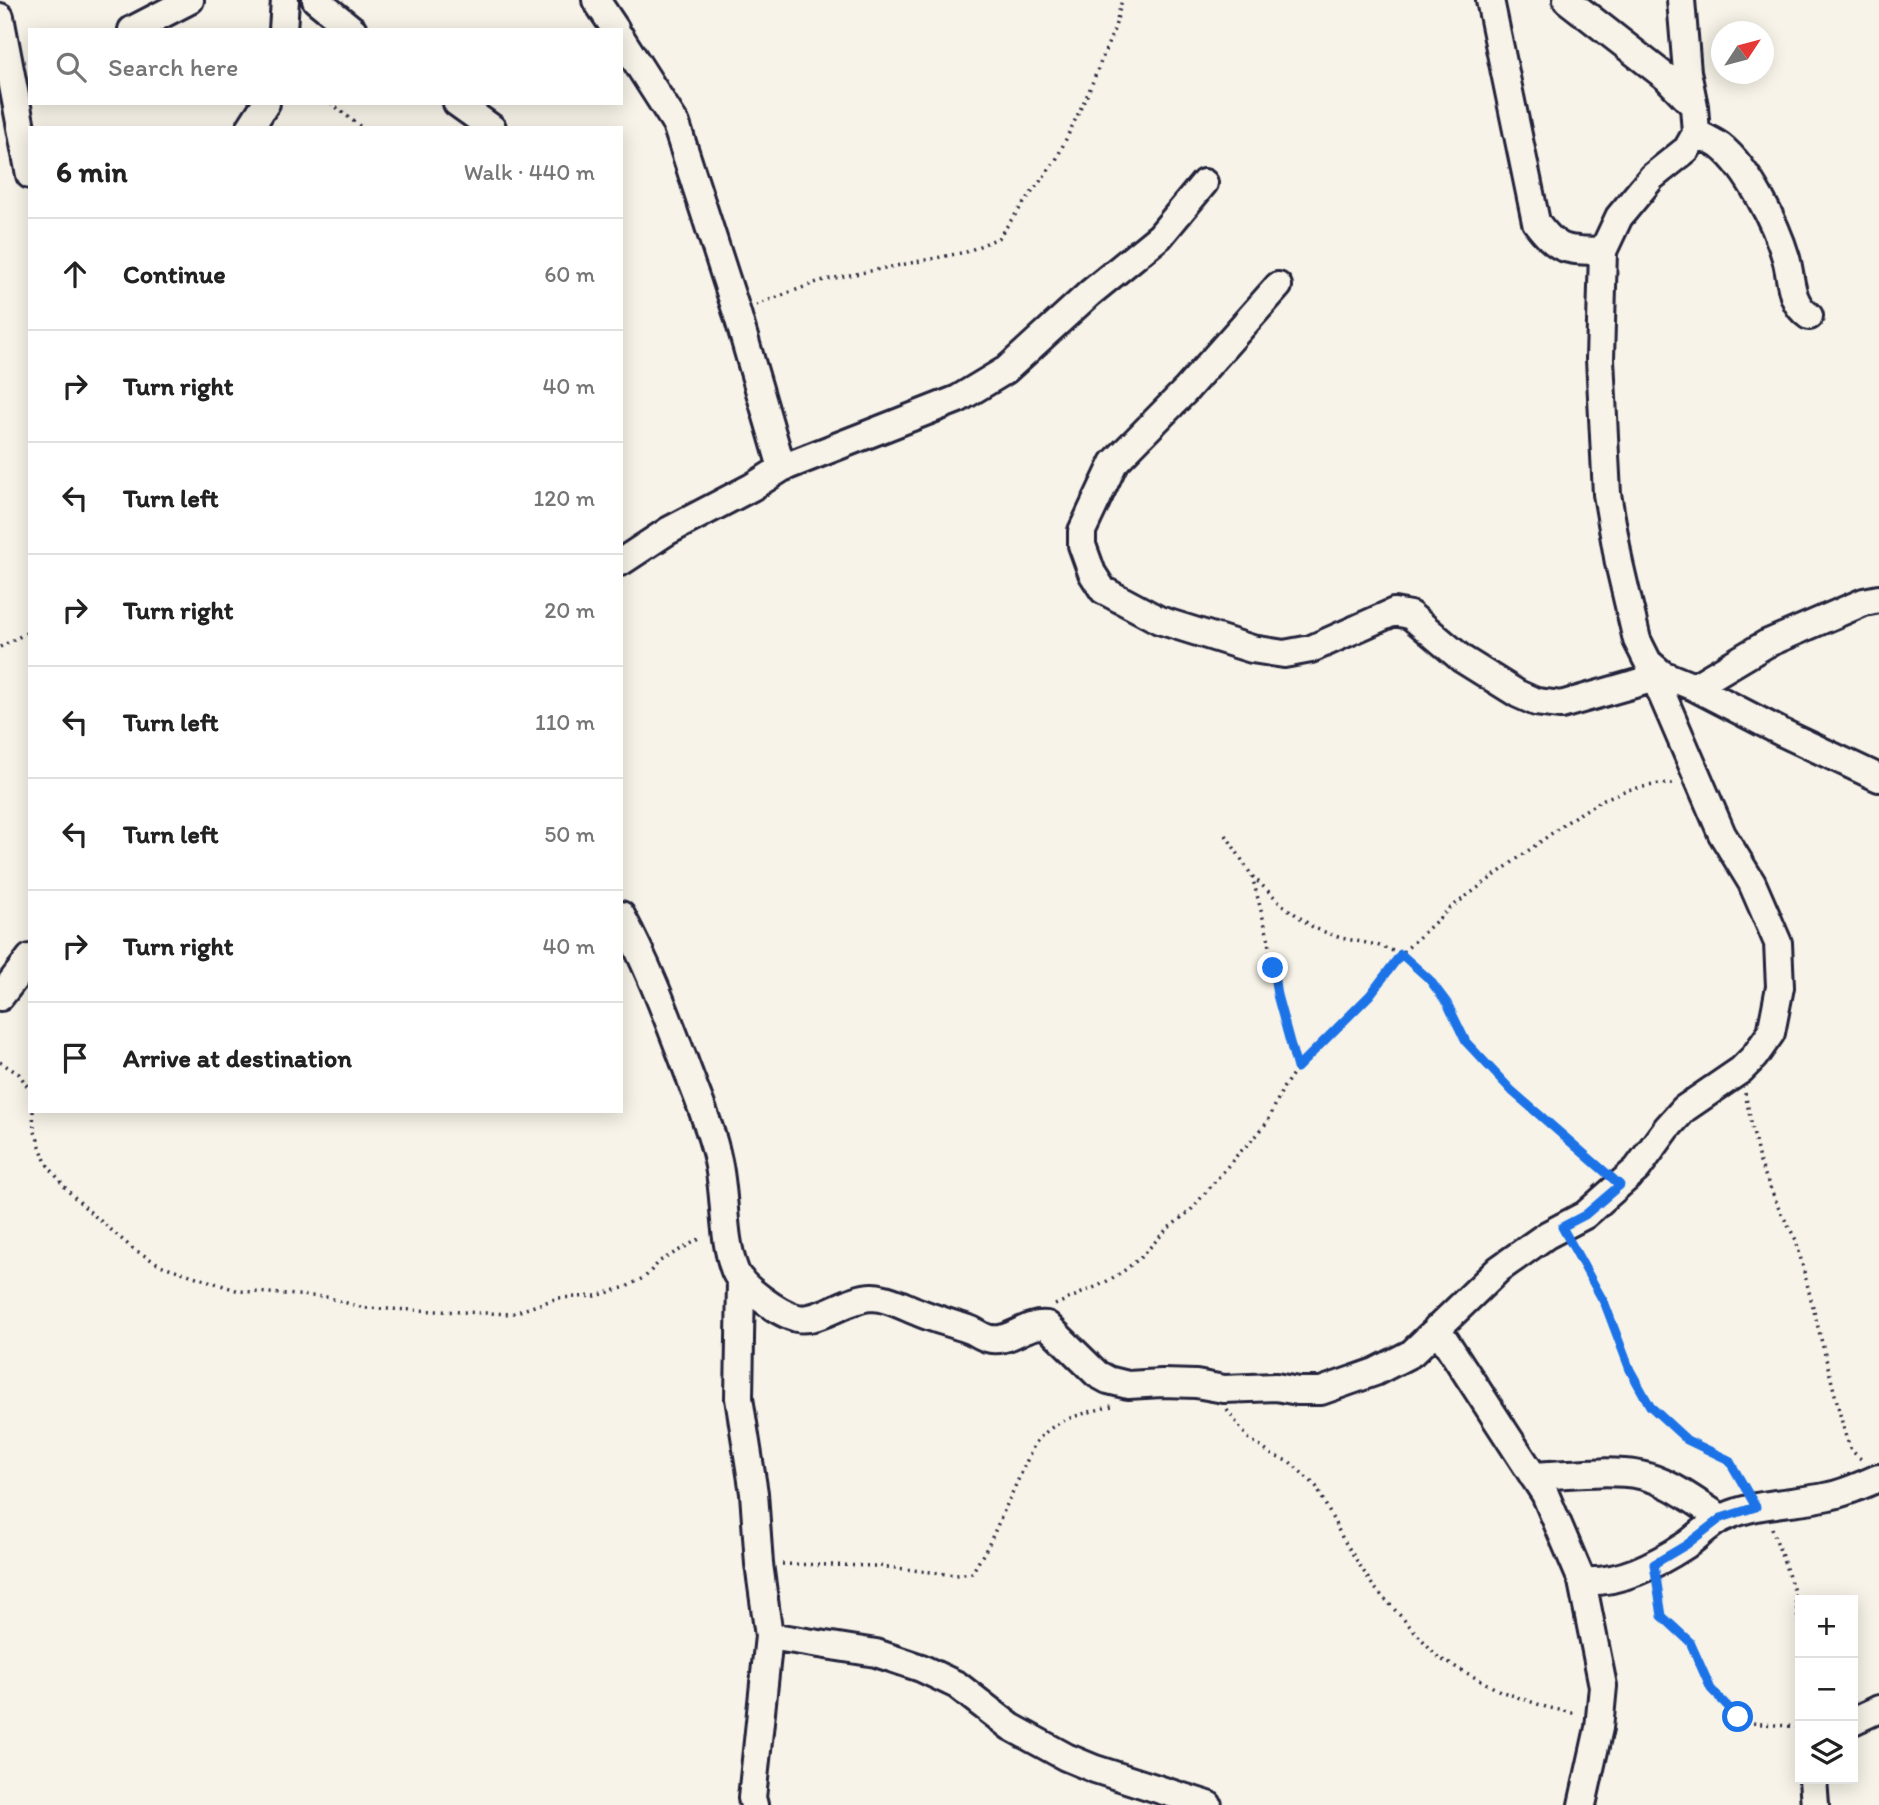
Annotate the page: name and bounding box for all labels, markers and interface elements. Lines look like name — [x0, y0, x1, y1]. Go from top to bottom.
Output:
north arrow — [1711, 21, 1774, 84]
search box — [28, 28, 623, 105]
icon: search — [52, 48, 90, 86]
text: Search here — [108, 51, 238, 83]
text: 6 min — [56, 153, 128, 190]
text: Walk · 440 m — [464, 158, 595, 186]
icon: ahead — [56, 255, 94, 293]
text: Continue — [123, 258, 226, 290]
text: 60 m — [544, 260, 595, 288]
icon: right — [56, 367, 94, 405]
text: Turn right — [123, 370, 234, 402]
text: 40 m — [542, 372, 595, 400]
icon: left — [56, 479, 94, 517]
text: Turn left — [123, 482, 219, 514]
text: 120 m — [534, 484, 595, 512]
icon: right — [56, 591, 94, 629]
text: Turn right — [123, 594, 234, 626]
text: 20 m — [544, 596, 595, 624]
icon: left — [56, 703, 94, 741]
text: Turn left — [123, 706, 219, 738]
text: 110 m — [535, 708, 595, 736]
icon: left — [56, 815, 94, 853]
text: Turn left — [123, 818, 219, 850]
text: 50 m — [544, 820, 595, 848]
icon: right — [56, 927, 94, 965]
text: Turn right — [123, 930, 234, 962]
text: 40 m — [542, 932, 595, 960]
route end — [1257, 952, 1288, 983]
icon: arrive — [56, 1039, 94, 1077]
text: Arrive at destination — [123, 1042, 352, 1074]
map controls — [1795, 1595, 1858, 1784]
button: + — [1795, 1595, 1858, 1658]
button: − — [1795, 1658, 1858, 1721]
route start — [1722, 1701, 1753, 1732]
button: layers — [1795, 1721, 1858, 1784]

